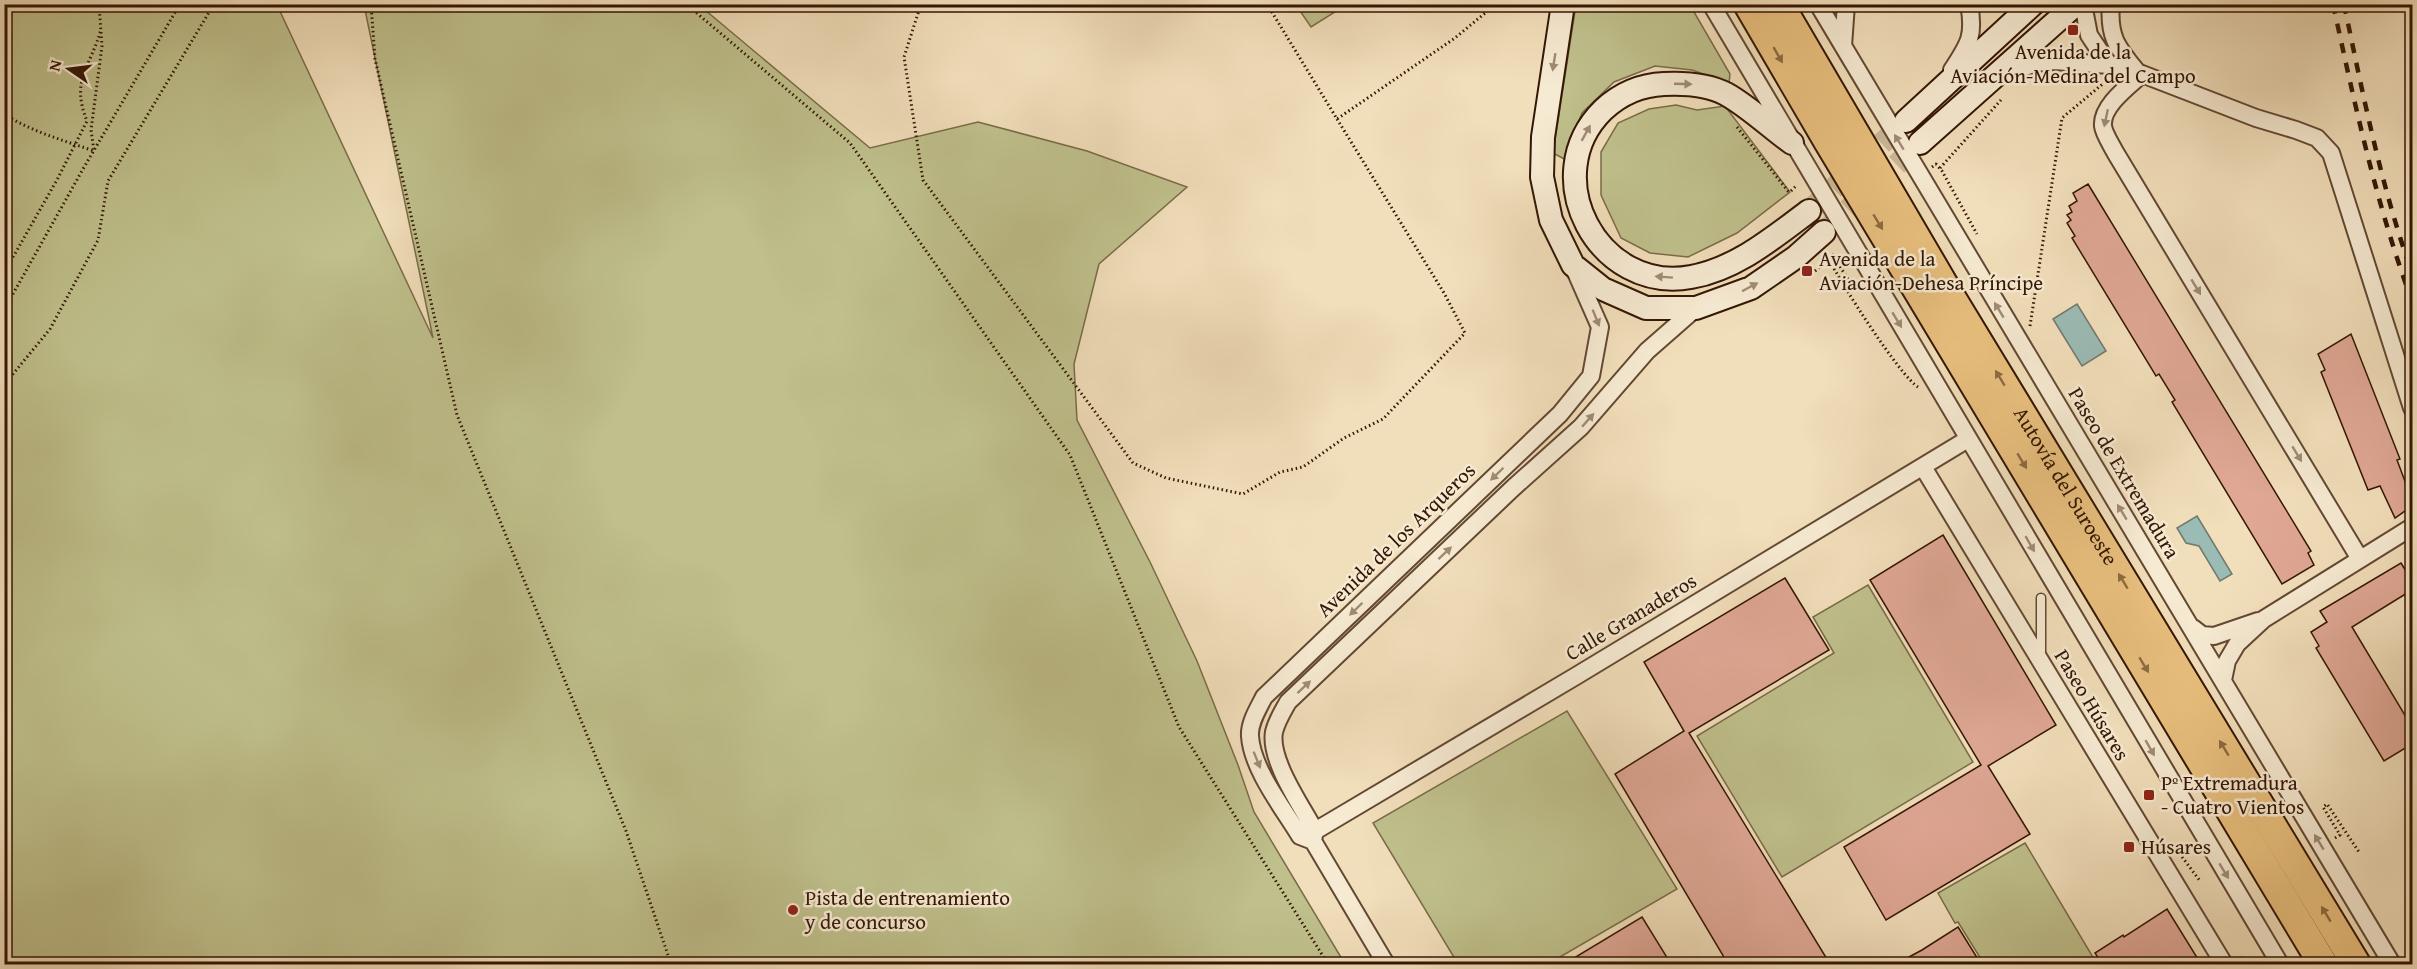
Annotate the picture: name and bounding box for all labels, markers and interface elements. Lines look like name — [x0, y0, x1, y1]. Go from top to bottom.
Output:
marker: Avenida de la Aviación-Medina del Campo — [2066, 23, 2080, 37]
place label: Avenida de la Aviación-Medina del Campo — [1950, 36, 2196, 91]
north arrow — [39, 39, 99, 99]
one-way arrow — [1772, 47, 1783, 63]
one-way arrow — [1550, 53, 1559, 72]
text: N — [42, 57, 67, 73]
one-way arrow — [1674, 79, 1693, 89]
one-way arrow — [2101, 109, 2110, 128]
one-way arrow — [1581, 125, 1592, 141]
one-way arrow — [1894, 134, 1905, 150]
one-way arrow — [1872, 214, 1883, 230]
place label: Avenida de la Aviación-Dehesa Príncipe — [1819, 243, 2043, 298]
marker: Avenida de la Aviación-Dehesa Príncipe — [1800, 264, 1814, 278]
one-way arrow — [1655, 273, 1674, 282]
one-way arrow — [2191, 279, 2202, 295]
one-way arrow — [1742, 282, 1759, 291]
one-way arrow — [1993, 302, 2004, 318]
one-way arrow — [1591, 310, 1601, 328]
one-way arrow — [1892, 312, 1902, 329]
one-way arrow — [1995, 370, 2006, 386]
street label: Paseo de Extremadura — [2061, 381, 2188, 565]
street label: Autovía del Suroeste — [2006, 401, 2126, 571]
one-way arrow — [1581, 412, 1594, 428]
one-way arrow — [2292, 446, 2302, 463]
one-way arrow — [2016, 453, 2027, 469]
street label: Avenida de los Arqueros — [1309, 455, 1482, 624]
one-way arrow — [1490, 467, 1505, 481]
one-way arrow — [2116, 504, 2127, 520]
one-way arrow — [2025, 536, 2035, 553]
one-way arrow — [1438, 546, 1453, 560]
street label: Calle Granaderos — [1559, 565, 1702, 668]
one-way arrow — [2118, 573, 2129, 589]
one-way arrow — [1350, 601, 1364, 615]
street label: Paseo Húsares — [2047, 643, 2138, 766]
one-way arrow — [2138, 657, 2149, 673]
one-way arrow — [1296, 680, 1311, 694]
one-way arrow — [2145, 740, 2155, 757]
one-way arrow — [2219, 740, 2230, 756]
one-way arrow — [1253, 751, 1262, 769]
place label: Pº Extremadura - Cuatro Vientos — [2161, 767, 2304, 822]
marker: Pº Extremadura - Cuatro Vientos — [2142, 788, 2156, 802]
place label: Húsares — [2141, 831, 2211, 862]
one-way arrow — [2314, 833, 2324, 850]
marker: Húsares — [2122, 840, 2136, 854]
one-way arrow — [2218, 863, 2229, 879]
place label: Pista de entrenamiento y de concurso — [804, 882, 1010, 937]
marker: Pista de entrenamiento y de concurso — [786, 903, 800, 917]
one-way arrow — [2320, 906, 2331, 922]

